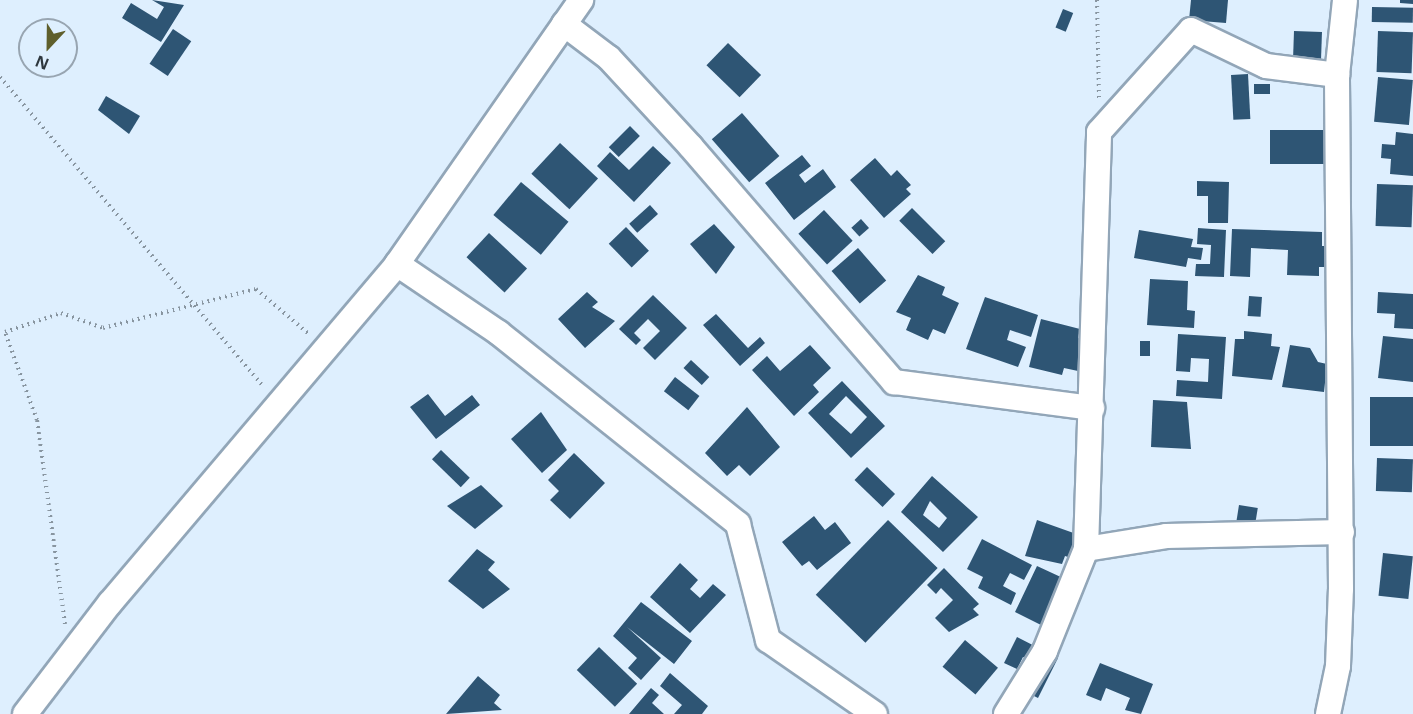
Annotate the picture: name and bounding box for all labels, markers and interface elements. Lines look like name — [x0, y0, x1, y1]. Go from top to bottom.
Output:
north arrow — [18, 18, 78, 78]
text: N — [32, 50, 52, 75]

